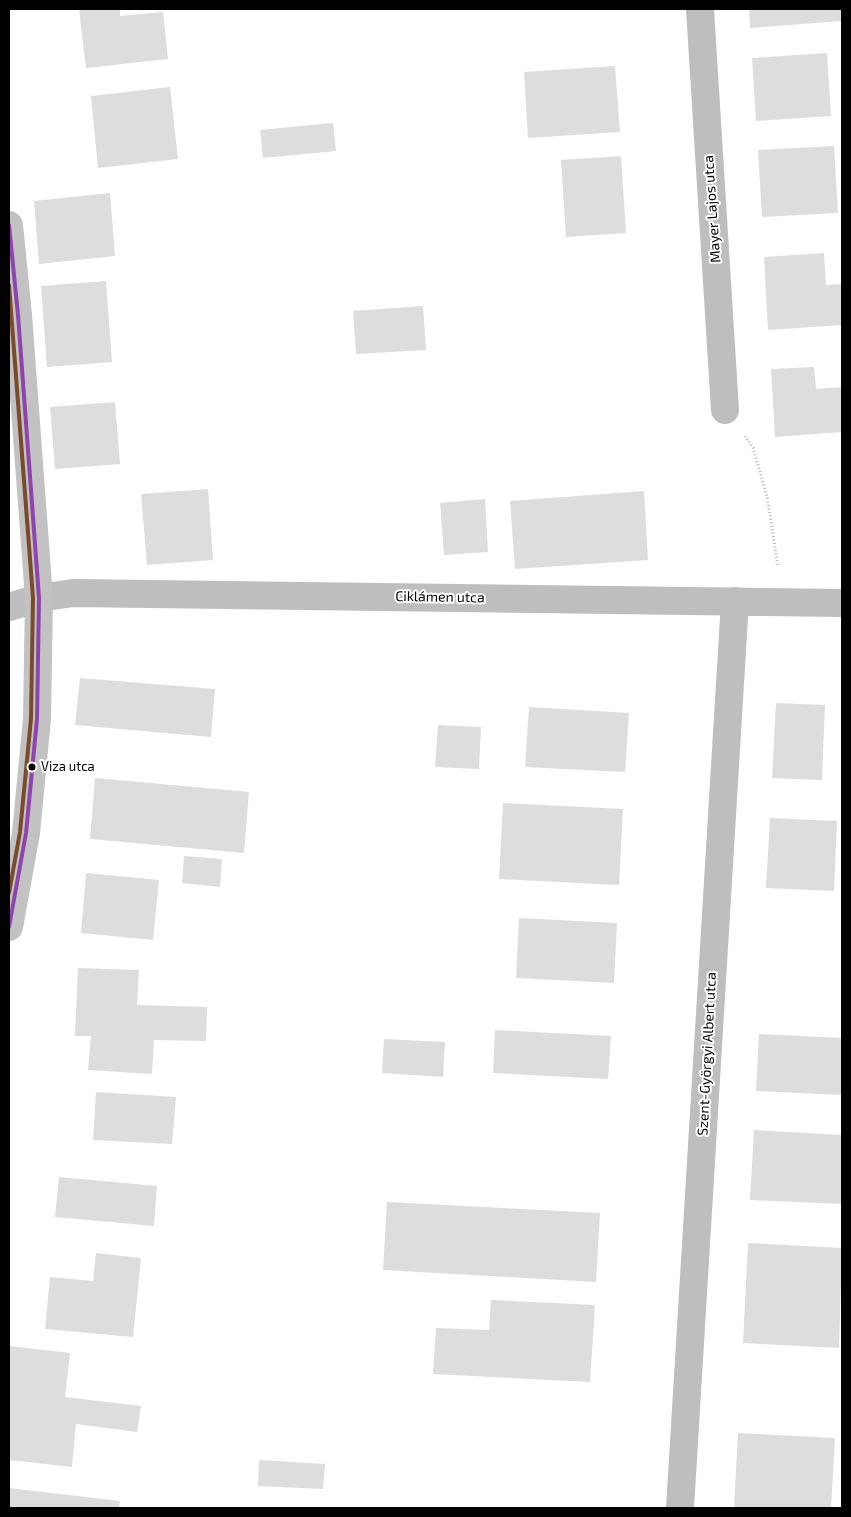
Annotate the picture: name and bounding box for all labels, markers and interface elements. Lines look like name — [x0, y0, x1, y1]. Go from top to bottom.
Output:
street label: Mayer Lajos utca — [700, 155, 724, 263]
street label: Ciklámen utca — [395, 588, 485, 606]
place label: Viza utca — [41, 759, 95, 775]
marker: Viza utca — [27, 762, 37, 772]
street label: Szent-Györgyi Albert utca — [694, 972, 720, 1136]

